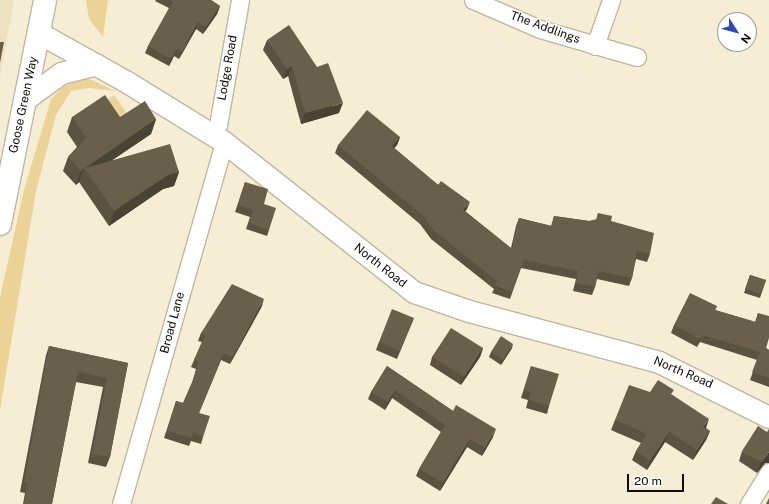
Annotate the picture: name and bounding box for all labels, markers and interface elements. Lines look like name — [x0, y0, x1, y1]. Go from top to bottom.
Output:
street label: The Addlings — [508, 9, 582, 47]
north arrow — [717, 12, 757, 52]
text: N — [739, 31, 753, 45]
street label: Lodge Road — [215, 34, 241, 102]
street label: Goose Green Way — [7, 55, 41, 155]
street label: North Road — [351, 241, 409, 291]
street label: Broad Lane — [158, 291, 188, 355]
street label: North Road — [651, 354, 715, 392]
scale bar — [629, 466, 686, 492]
text: 20 m — [634, 474, 662, 488]

